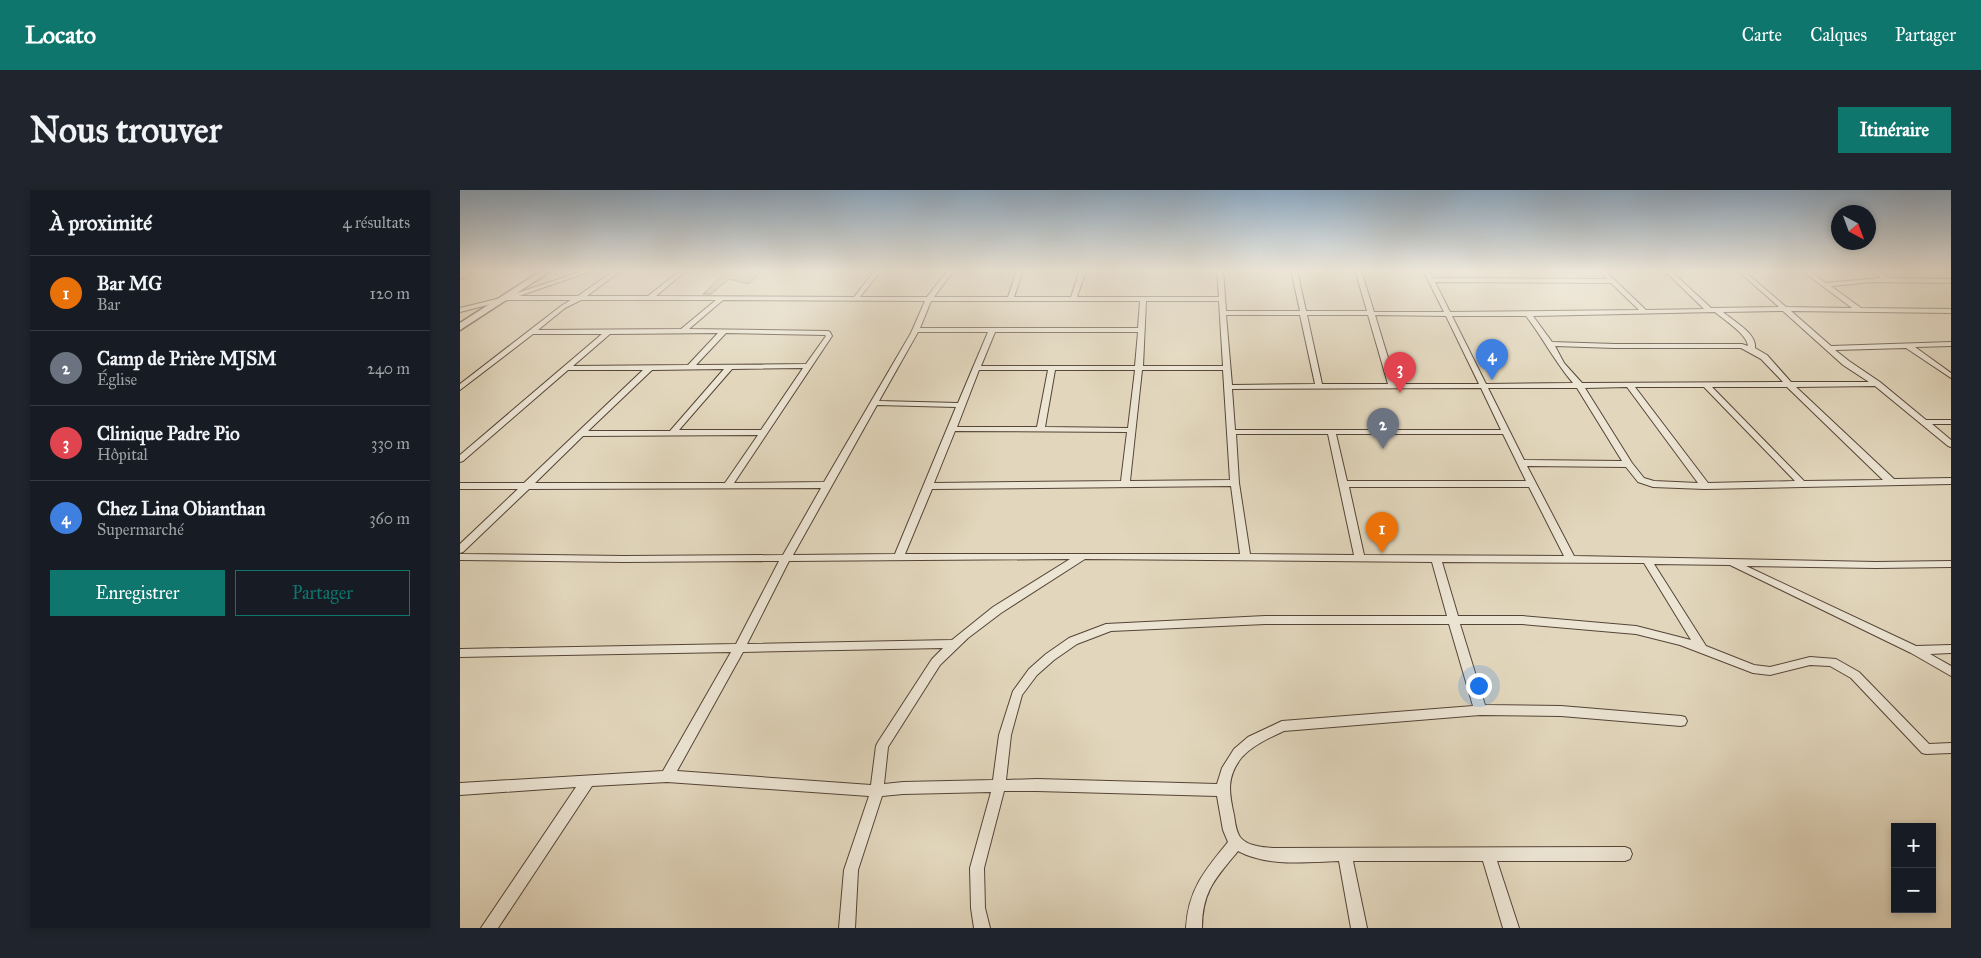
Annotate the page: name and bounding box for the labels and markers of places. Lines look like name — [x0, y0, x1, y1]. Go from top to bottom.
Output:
pin: 4 — [1476, 339, 1508, 380]
pin: 3 — [1384, 352, 1416, 393]
pin: 2 — [1367, 408, 1399, 449]
pin: 1 — [1366, 512, 1398, 553]

